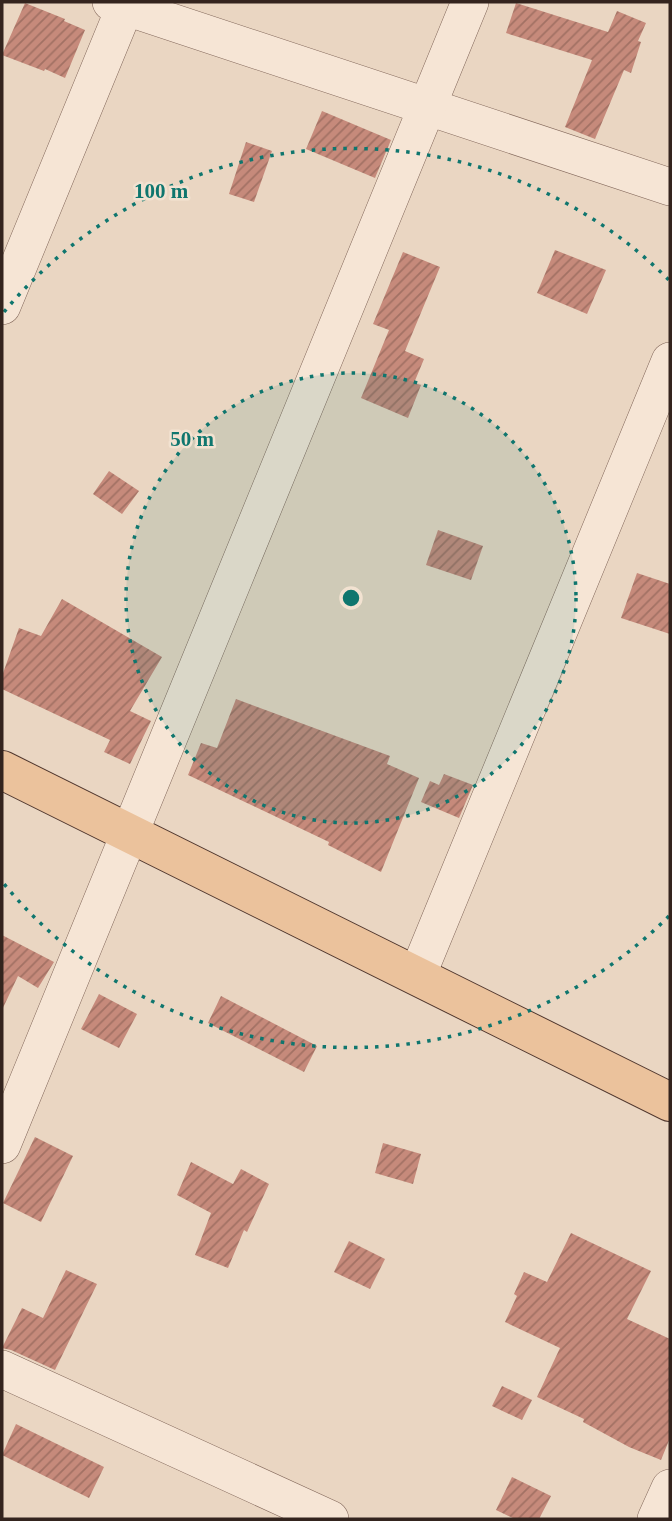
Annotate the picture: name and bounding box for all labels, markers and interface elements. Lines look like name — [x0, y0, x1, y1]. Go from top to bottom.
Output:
text: 100 m — [134, 179, 189, 203]
text: 50 m — [170, 427, 214, 451]
centre of rings — [339, 586, 363, 610]

